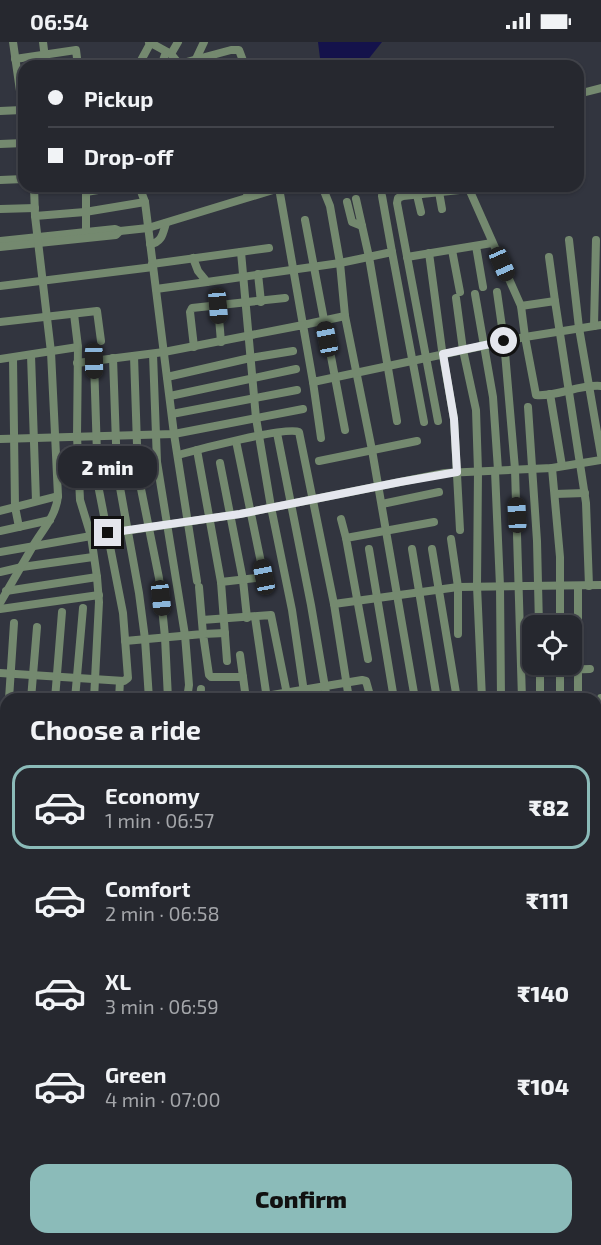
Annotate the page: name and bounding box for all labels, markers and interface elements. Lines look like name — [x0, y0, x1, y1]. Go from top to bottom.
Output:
text: 06:54 — [30, 8, 89, 34]
text: Pickup — [84, 85, 153, 111]
text: Drop-off — [84, 143, 173, 169]
car — [486, 244, 518, 284]
car — [207, 287, 229, 325]
car — [315, 320, 339, 358]
route start — [490, 327, 517, 354]
car — [85, 343, 103, 379]
callout: 2 min — [58, 446, 158, 488]
text: 2 min — [82, 455, 133, 479]
car — [507, 497, 527, 533]
route end — [94, 519, 121, 546]
car — [252, 558, 276, 596]
car — [150, 579, 172, 617]
map controls — [522, 615, 582, 675]
button: locate — [522, 615, 582, 675]
text: Choose a ride — [30, 713, 201, 745]
icon: car — [33, 780, 87, 834]
text: Economy — [105, 782, 200, 808]
text: ₹82 — [529, 794, 569, 820]
text: 1 min · 06:57 — [105, 808, 214, 832]
icon: car — [33, 873, 87, 927]
text: Comfort — [105, 875, 190, 901]
text: ₹111 — [526, 887, 569, 913]
text: 2 min · 06:58 — [105, 901, 220, 925]
icon: car — [33, 966, 87, 1020]
text: XL — [105, 968, 131, 994]
text: ₹140 — [517, 980, 569, 1006]
text: 3 min · 06:59 — [105, 994, 219, 1018]
icon: car — [33, 1059, 87, 1113]
text: Green — [105, 1061, 167, 1087]
text: ₹104 — [517, 1073, 569, 1099]
text: 4 min · 07:00 — [105, 1087, 221, 1111]
button: Confirm — [30, 1164, 572, 1233]

